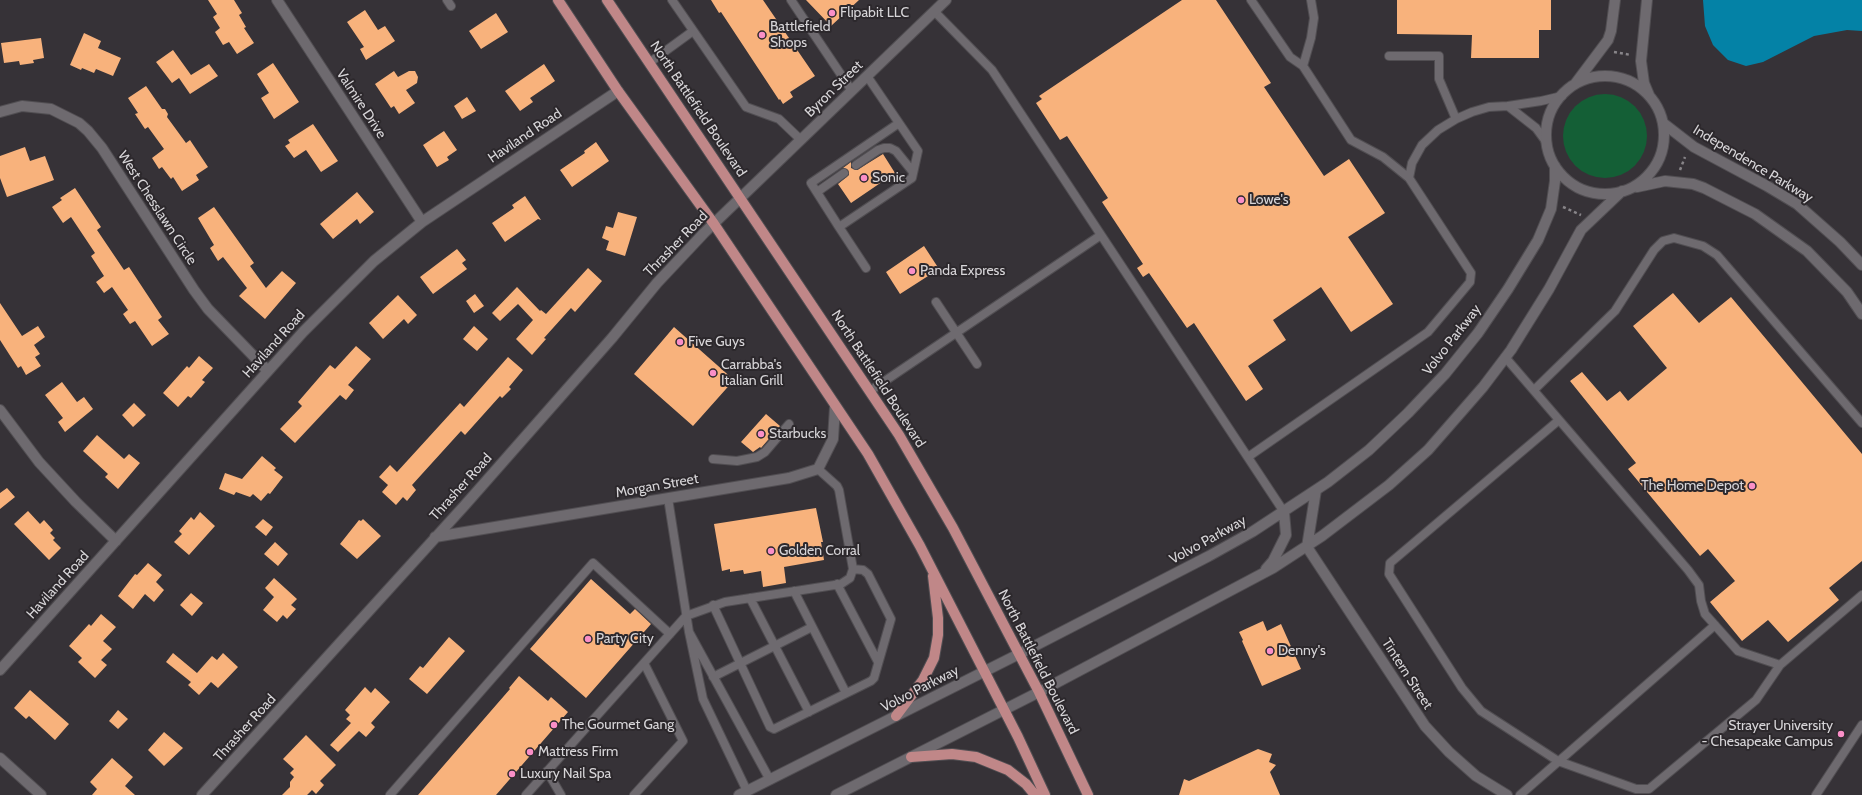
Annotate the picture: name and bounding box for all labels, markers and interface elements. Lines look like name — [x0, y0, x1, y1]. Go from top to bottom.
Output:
place label: Flipabit LLC — [840, 5, 909, 21]
marker: Flipabit LLC — [827, 8, 837, 18]
place label: Battlefield Shops — [770, 19, 831, 52]
marker: Battlefield Shops — [757, 30, 767, 40]
street label: North Battlefield Boulevard — [646, 38, 750, 180]
street label: Byron Street — [802, 57, 866, 121]
street label: Valmire Drive — [332, 66, 390, 142]
street label: Haviland Road — [485, 105, 565, 167]
street label: Independence Parkway — [1690, 121, 1816, 207]
street label: West Chesslawn Circle — [114, 148, 200, 268]
place label: Sonic — [872, 170, 905, 186]
marker: Sonic — [859, 173, 869, 183]
place label: Lowe's — [1249, 192, 1289, 208]
marker: Lowe's — [1236, 195, 1246, 205]
street label: Thrasher Road — [641, 208, 711, 280]
place label: Panda Express — [920, 263, 1005, 279]
marker: Panda Express — [907, 266, 917, 276]
street label: Volvo Parkway — [1419, 301, 1485, 379]
street label: Haviland Road — [239, 307, 309, 381]
street label: North Battlefield Boulevard — [827, 307, 929, 451]
place label: Five Guys — [688, 334, 745, 350]
marker: Five Guys — [675, 337, 685, 347]
place label: Carrabba's Italian Grill — [721, 357, 783, 390]
marker: Carrabba's Italian Grill — [708, 368, 718, 378]
place label: Starbucks — [769, 426, 826, 442]
marker: Starbucks — [756, 429, 766, 439]
street label: Thrasher Road — [426, 450, 496, 524]
street label: Morgan Street — [614, 470, 700, 502]
place label: The Home Depot — [1641, 478, 1744, 494]
marker: The Home Depot — [1747, 481, 1757, 491]
street label: Volvo Parkway — [1167, 512, 1249, 568]
place label: Golden Corral — [779, 543, 860, 559]
marker: Golden Corral — [766, 546, 776, 556]
street label: Haviland Road — [23, 548, 93, 622]
street label: North Battlefield Boulevard — [994, 587, 1082, 737]
place label: Party City — [596, 631, 654, 647]
marker: Party City — [583, 634, 593, 644]
street label: Tintern Street — [1378, 635, 1436, 713]
place label: Denny's — [1278, 643, 1326, 659]
marker: Denny's — [1265, 646, 1275, 656]
street label: Volvo Parkway — [878, 662, 962, 716]
street label: Thrasher Road — [210, 691, 280, 765]
place label: The Gourmet Gang — [562, 717, 674, 733]
place label: Strayer University - Chesapeake Campus — [1701, 718, 1833, 750]
marker: The Gourmet Gang — [549, 720, 559, 730]
marker: Strayer University - Chesapeake Campus — [1836, 729, 1846, 739]
place label: Mattress Firm — [538, 744, 618, 760]
marker: Mattress Firm — [525, 747, 535, 757]
place label: Luxury Nail Spa — [520, 766, 611, 782]
marker: Luxury Nail Spa — [507, 769, 517, 779]

